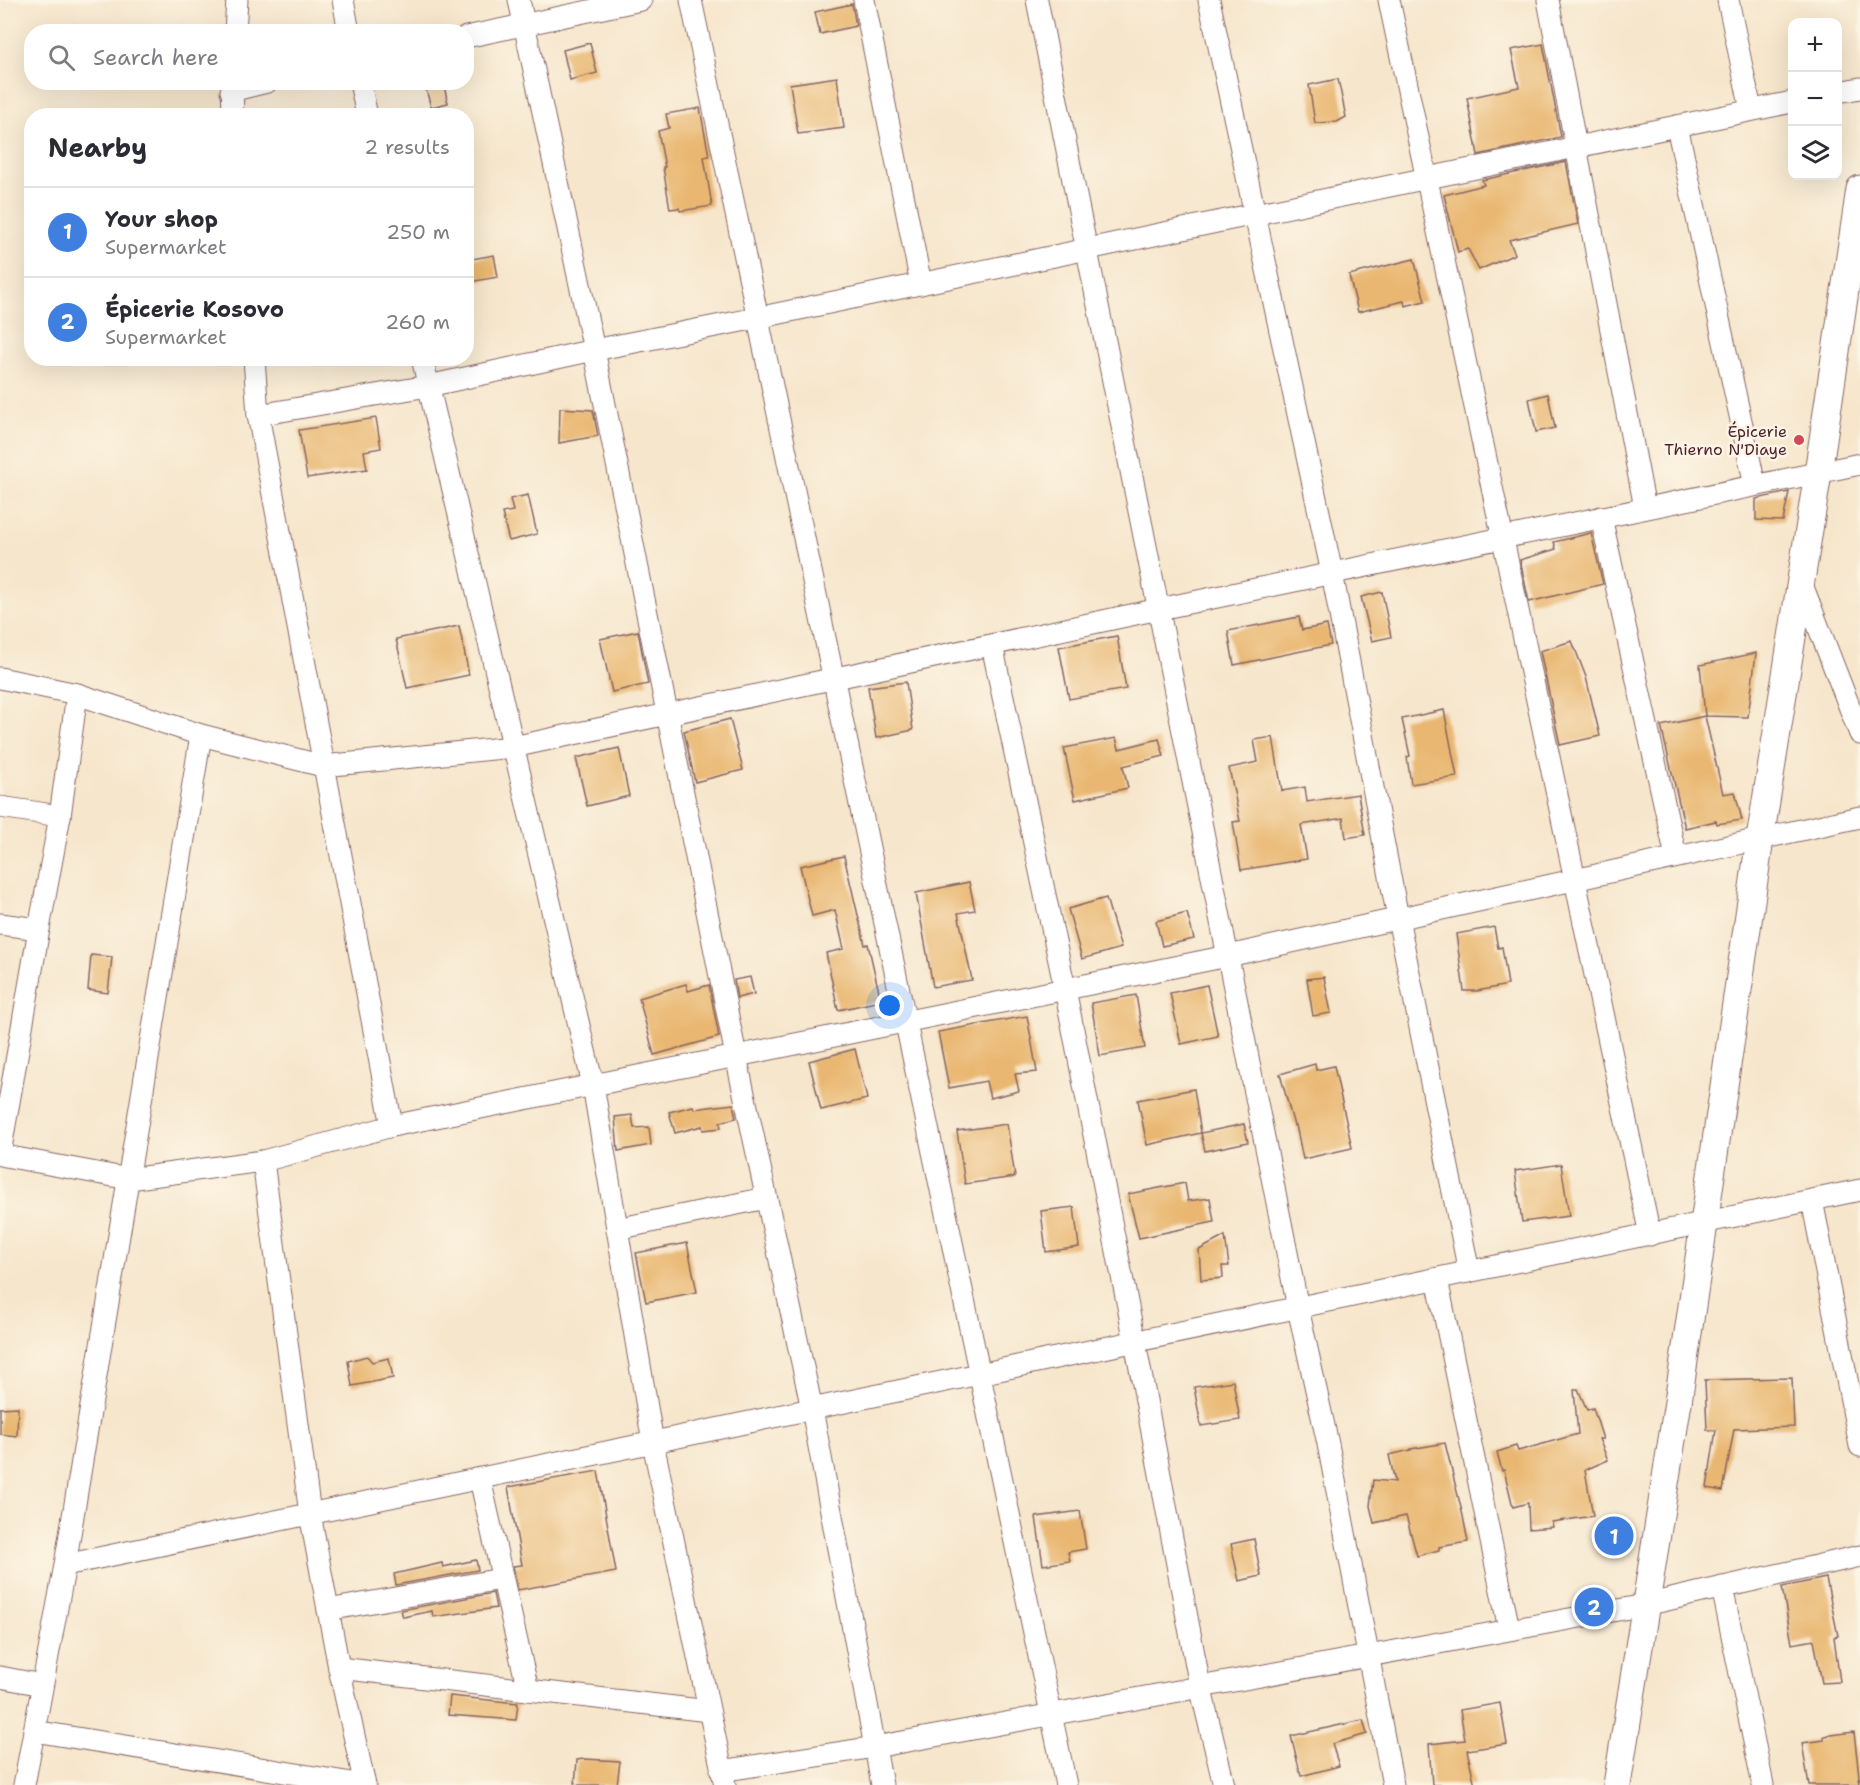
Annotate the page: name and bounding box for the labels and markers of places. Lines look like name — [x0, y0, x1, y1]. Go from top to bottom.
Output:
place label: Épicerie Thierno N'Diaye — [1664, 421, 1787, 460]
marker: Épicerie Thierno N'Diaye — [1792, 433, 1806, 447]
pin: 1 — [1594, 1514, 1634, 1558]
pin: 2 — [1574, 1584, 1614, 1630]

